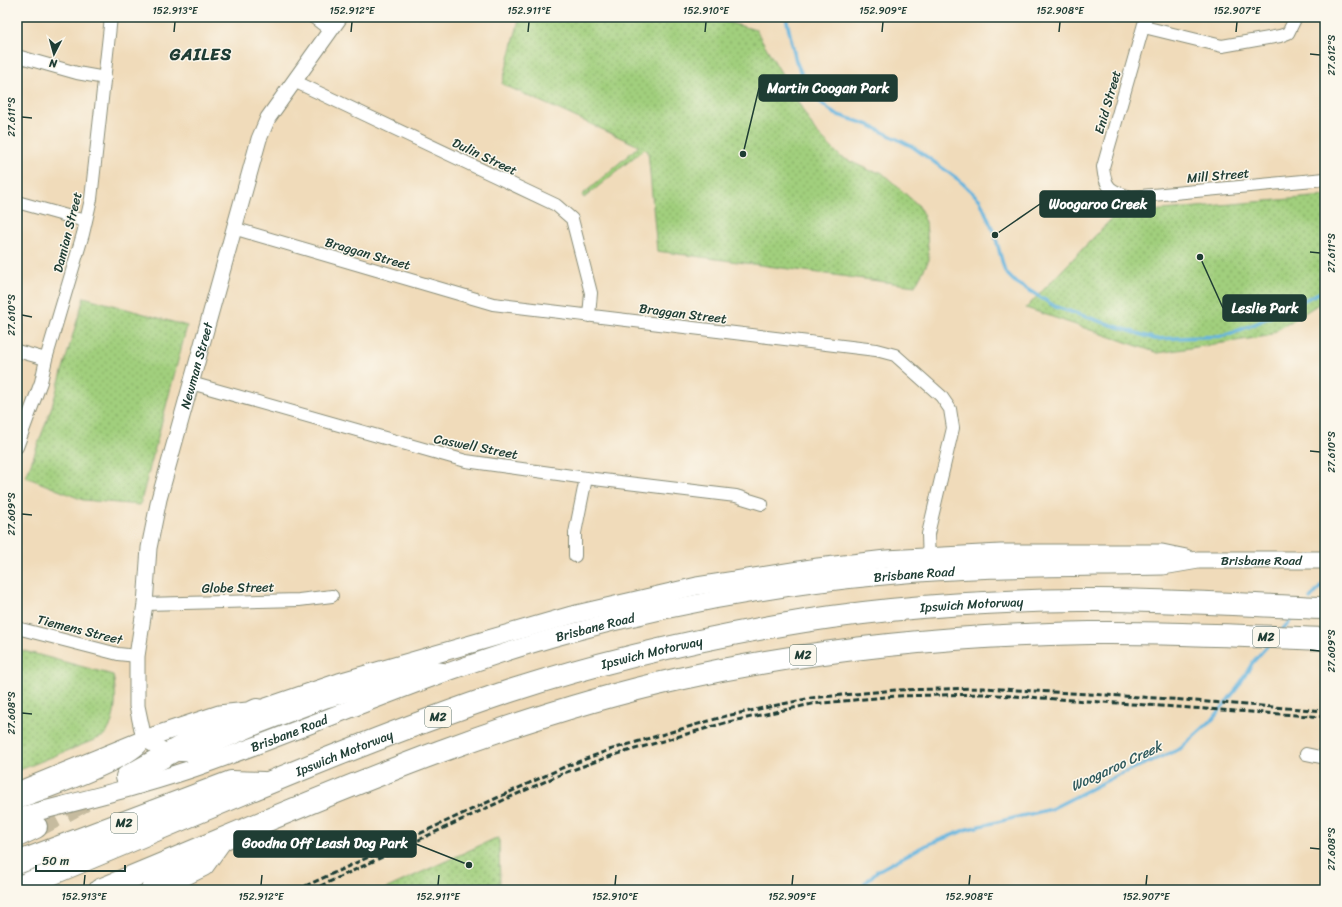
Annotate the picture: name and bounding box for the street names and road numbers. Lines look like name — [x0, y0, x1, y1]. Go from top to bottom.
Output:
street label: Enid Street — [1087, 67, 1128, 137]
street label: Dulin Street — [448, 131, 522, 182]
street label: Mill Street — [1186, 161, 1251, 190]
street label: Damian Street — [46, 189, 89, 275]
street label: Braggan Street — [322, 230, 414, 277]
street label: Braggan Street — [638, 297, 728, 330]
street label: Newman Street — [174, 319, 220, 412]
street label: Caswell Street — [432, 427, 520, 466]
street label: Brisbane Road — [1221, 549, 1303, 572]
street label: Brisbane Road — [873, 560, 956, 589]
street label: Globe Street — [201, 575, 275, 600]
street label: Ipswich Motorway — [918, 590, 1024, 619]
street label: Brisbane Road — [553, 606, 638, 649]
street label: Tiemens Street — [35, 608, 126, 651]
road number: M2 — [1253, 627, 1279, 647]
street label: Ipswich Motorway — [597, 629, 705, 676]
road number: M2 — [790, 645, 816, 665]
road number: M2 — [425, 707, 451, 727]
street label: Brisbane Road — [247, 708, 332, 759]
street label: Ipswich Motorway — [291, 723, 397, 783]
road number: M2 — [111, 813, 137, 833]

